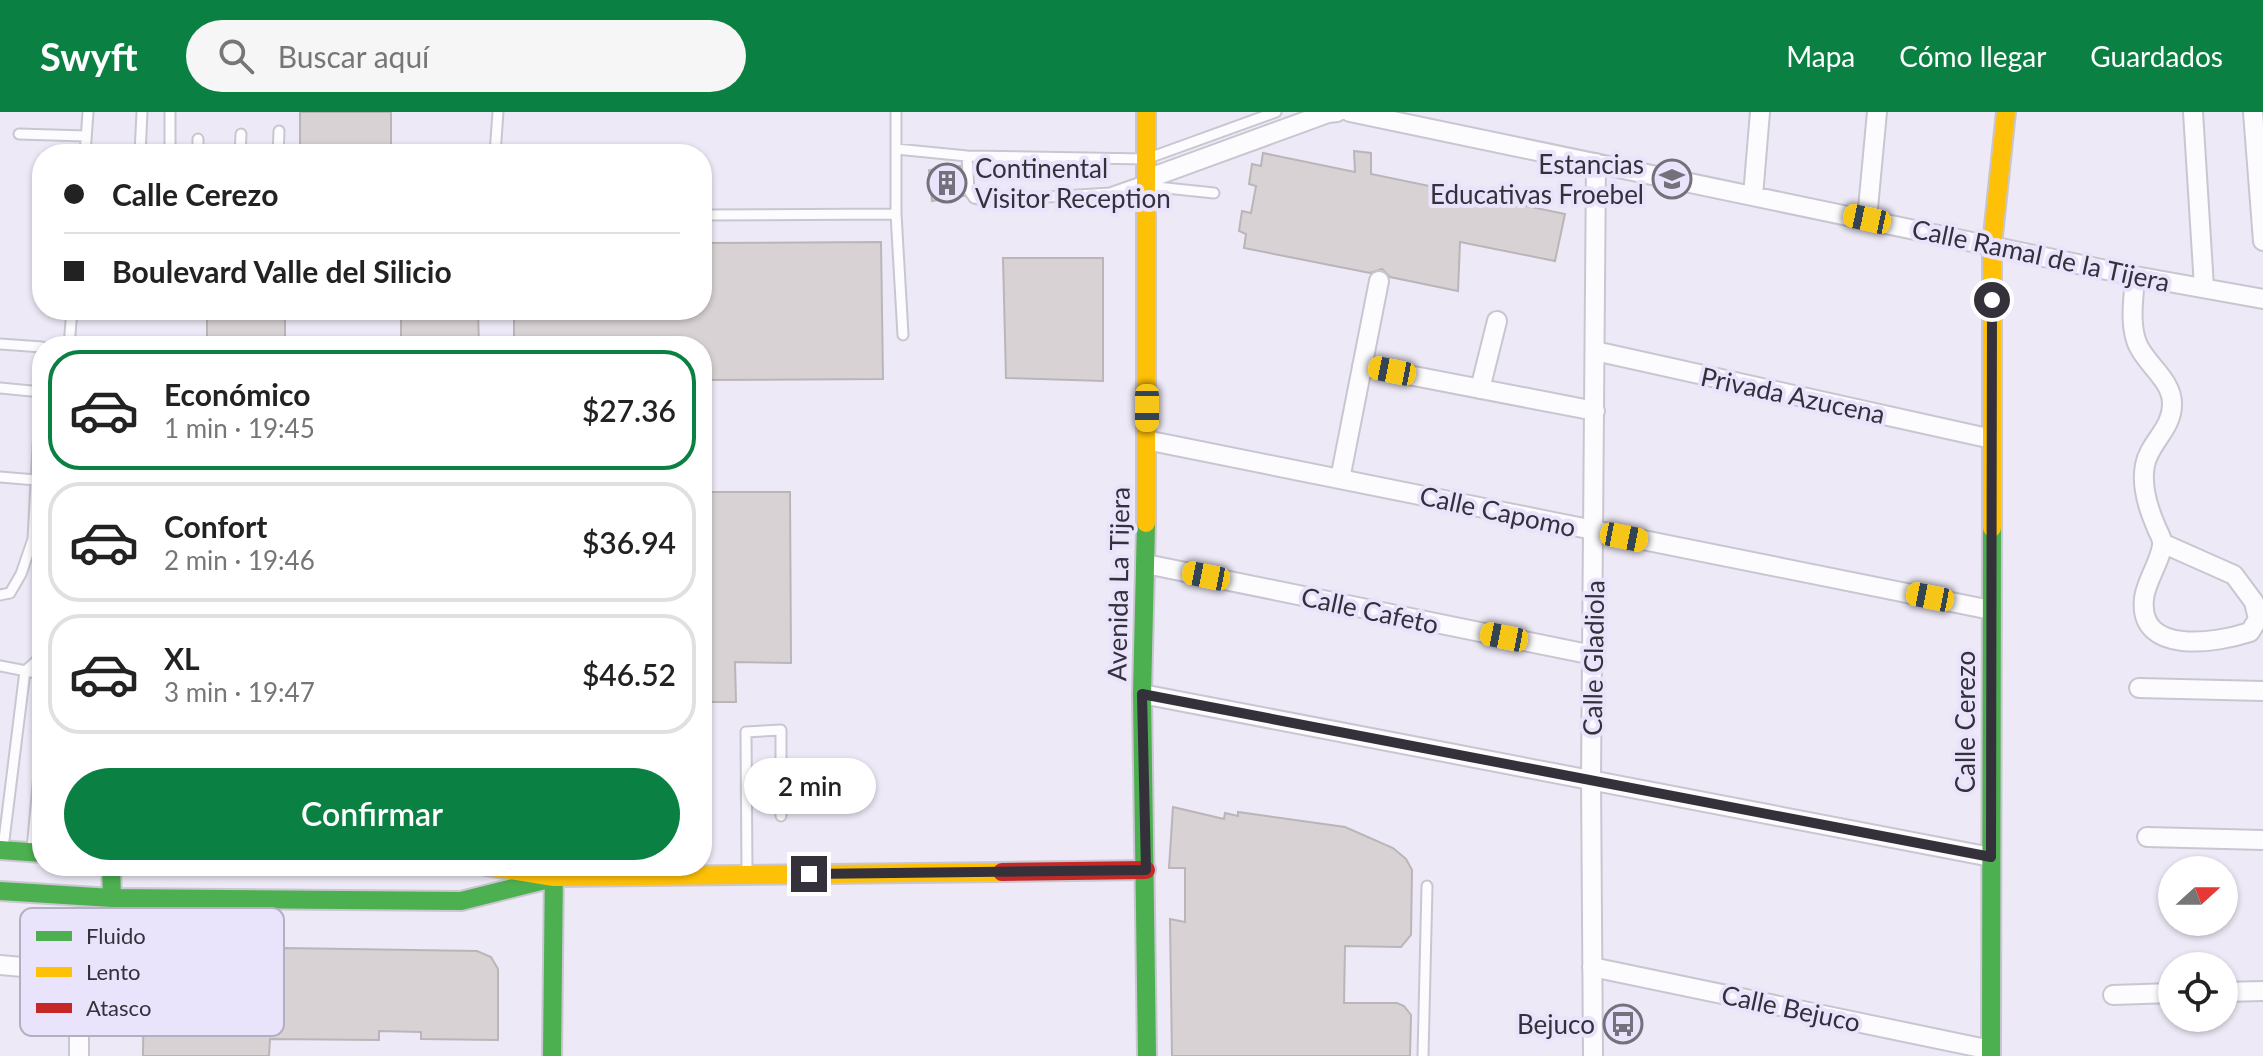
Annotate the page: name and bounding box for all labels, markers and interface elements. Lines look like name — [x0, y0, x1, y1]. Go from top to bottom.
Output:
search box — [186, 20, 746, 92]
text: Swyft — [40, 33, 138, 79]
icon: search — [214, 34, 258, 78]
text: Buscar aquí — [278, 38, 429, 74]
text: Mapa — [1786, 39, 1855, 73]
text: Cómo llegar — [1899, 39, 2046, 73]
text: Guardados — [2090, 39, 2223, 73]
place label: Estancias Educativas Froebel — [1430, 148, 1644, 210]
place label: Continental Visitor Reception — [975, 152, 1171, 214]
school or university icon: Estancias Educativas Froebel — [1651, 158, 1693, 200]
building icon: Continental Visitor Reception — [926, 162, 968, 204]
text: Calle Cerezo — [112, 176, 278, 212]
car — [1841, 202, 1893, 236]
street label: Calle Ramal de la Tijera — [1909, 212, 2173, 298]
text: Boulevard Valle del Silicio — [112, 253, 452, 289]
route start — [1974, 282, 2010, 318]
car — [1366, 355, 1418, 387]
street label: Privada Azucena — [1698, 360, 1888, 430]
icon: car — [68, 374, 140, 446]
text: Económico — [164, 376, 310, 412]
car — [1135, 384, 1159, 432]
text: $27.36 — [582, 392, 676, 428]
text: 1 min · 19:45 — [164, 412, 315, 444]
street label: Calle Capomo — [1417, 479, 1579, 543]
street label: Avenida La Tijera — [1100, 487, 1136, 681]
icon: car — [68, 506, 140, 578]
text: Confort — [164, 508, 267, 544]
car — [1598, 521, 1650, 553]
text: $36.94 — [582, 524, 676, 560]
text: 2 min · 19:46 — [164, 544, 315, 576]
car — [1180, 560, 1232, 592]
street label: Calle Cafeto — [1299, 580, 1441, 640]
street label: Calle Gladiola — [1576, 580, 1610, 736]
car — [1904, 581, 1956, 613]
car — [1478, 621, 1530, 653]
icon: car — [68, 638, 140, 710]
text: XL — [164, 640, 200, 676]
street label: Calle Cerezo — [1949, 651, 1981, 793]
text: $46.52 — [582, 656, 676, 692]
text: 3 min · 19:47 — [164, 676, 315, 708]
callout: 2 min — [743, 758, 875, 814]
button: Confirmar — [64, 768, 680, 860]
text: 2 min — [778, 770, 842, 802]
route end — [791, 856, 827, 892]
north arrow — [2158, 856, 2238, 936]
map controls — [2158, 856, 2238, 1032]
legend — [20, 908, 284, 1036]
text: Fluido — [86, 922, 146, 949]
button: locate — [2158, 952, 2238, 1032]
text: Lento — [86, 958, 141, 985]
street label: Calle Bejuco — [1719, 978, 1863, 1038]
text: Atasco — [86, 994, 151, 1021]
bus stop icon: Bejuco — [1602, 1003, 1644, 1045]
place label: Bejuco — [1517, 1008, 1595, 1040]

